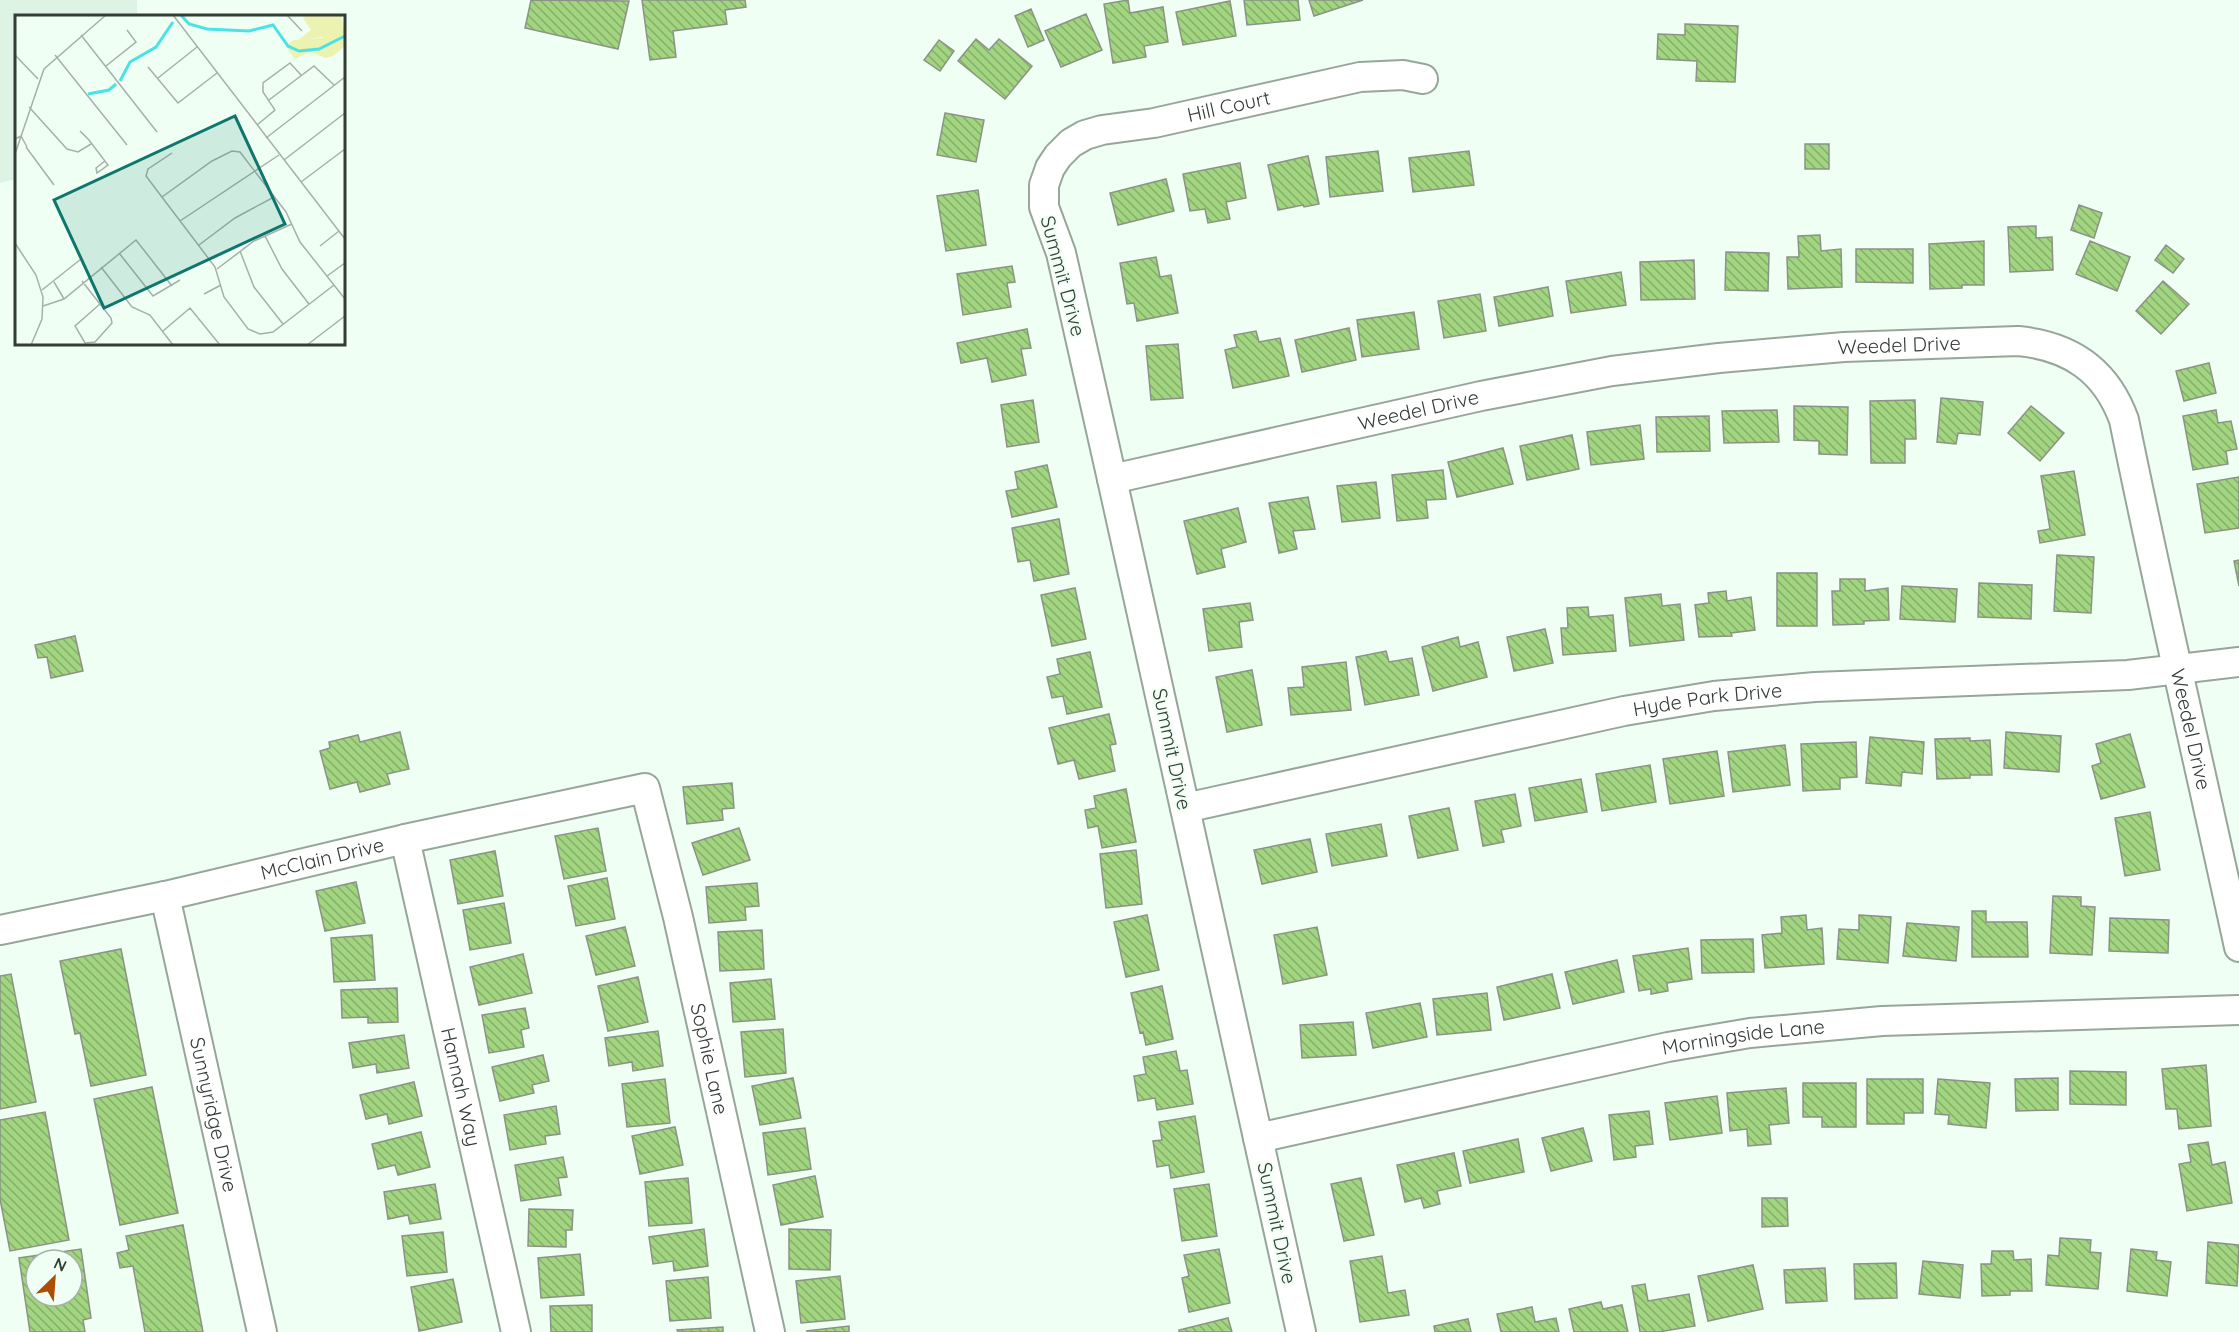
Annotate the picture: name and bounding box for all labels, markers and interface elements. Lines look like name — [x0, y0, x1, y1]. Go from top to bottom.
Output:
inset map — [15, 15, 345, 345]
street label: Hill Court — [1185, 84, 1273, 127]
street label: Summit Drive — [1035, 213, 1092, 339]
street label: Weedel Drive — [1837, 330, 1961, 359]
street label: Weedel Drive — [1355, 384, 1481, 435]
street label: Weedel Drive — [2166, 666, 2217, 792]
street label: Hyde Park Drive — [1631, 677, 1783, 721]
street label: Summit Drive — [1147, 686, 1198, 812]
street label: McClain Drive — [258, 831, 386, 885]
street label: Sophie Lane — [685, 1001, 734, 1117]
street label: Morningside Lane — [1660, 1013, 1826, 1060]
street label: Hannah Way — [436, 1025, 487, 1149]
street label: Sunnyridge Drive — [185, 1035, 244, 1194]
street label: Summit Drive — [1252, 1160, 1303, 1286]
north arrow — [24, 1248, 84, 1308]
text: N — [51, 1253, 70, 1276]

